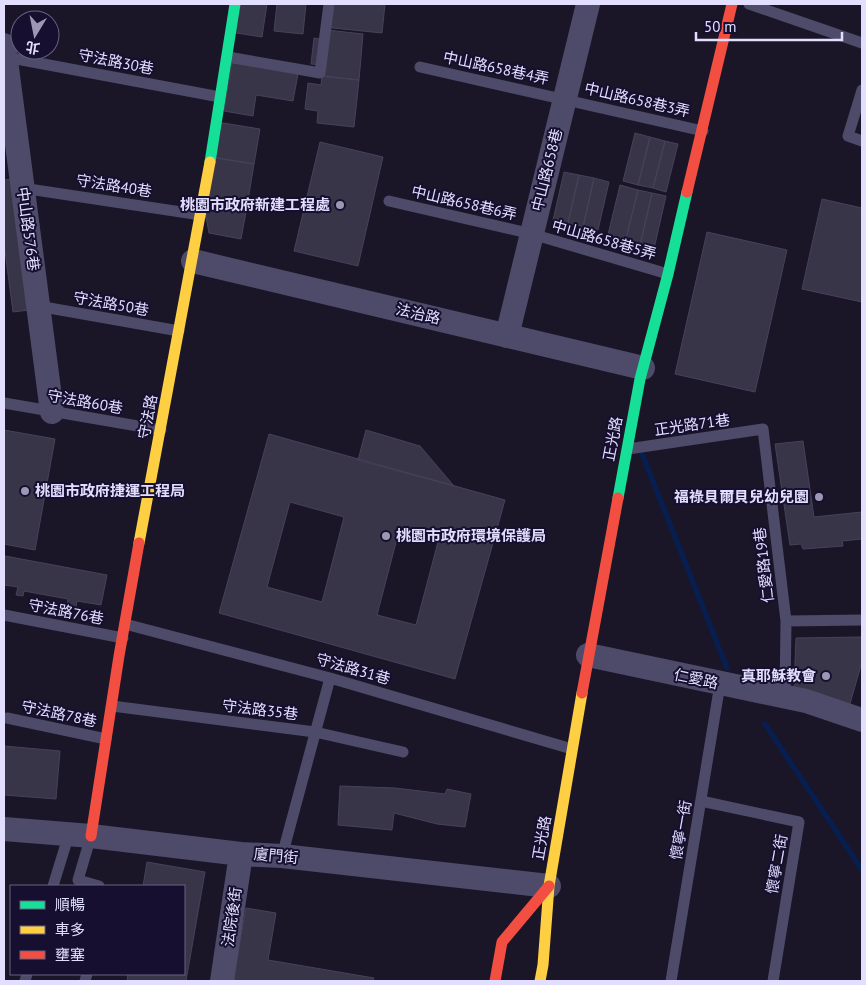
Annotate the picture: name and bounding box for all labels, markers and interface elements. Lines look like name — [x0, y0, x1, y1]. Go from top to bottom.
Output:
north arrow — [10, 10, 60, 60]
scale bar — [696, 10, 842, 42]
text: 50 m — [704, 17, 737, 36]
text: 北 — [24, 38, 41, 58]
street label: 守法路30巷 — [77, 45, 155, 78]
street label: 中山路658巷4弄 — [441, 47, 551, 88]
street label: 中山路658巷3弄 — [583, 78, 692, 121]
street label: 中山路658巷 — [527, 127, 566, 213]
street label: 守法路40巷 — [75, 170, 153, 201]
street label: 中山路658巷6弄 — [410, 181, 519, 224]
street label: 中山路576巷 — [13, 186, 44, 272]
place label: 桃園市政府新建工程處 — [180, 195, 330, 214]
marker: 桃園市政府新建工程處 — [334, 199, 346, 211]
street label: 中山路658巷5弄 — [550, 216, 659, 263]
street label: 守法路50巷 — [72, 288, 150, 319]
street label: 法治路 — [394, 299, 442, 328]
street label: 守法路60巷 — [46, 386, 124, 417]
street label: 守法路 — [134, 393, 161, 441]
street label: 正光路71巷 — [653, 410, 731, 439]
street label: 正光路 — [599, 415, 626, 463]
place label: 桃園市政府捷運工程局 — [35, 481, 185, 500]
marker: 桃園市政府捷運工程局 — [19, 485, 31, 497]
place label: 福祿貝爾貝兒幼兒園 — [674, 487, 809, 506]
marker: 福祿貝爾貝兒幼兒園 — [813, 491, 825, 503]
place label: 桃園市政府環境保護局 — [396, 526, 546, 545]
street label: 仁愛路19巷 — [749, 526, 778, 604]
marker: 桃園市政府環境保護局 — [380, 530, 392, 542]
street label: 守法路76巷 — [27, 595, 105, 628]
street label: 守法路31巷 — [314, 649, 392, 688]
street label: 仁愛路 — [672, 665, 720, 692]
place label: 真耶穌教會 — [741, 666, 816, 685]
marker: 真耶穌教會 — [820, 670, 832, 682]
street label: 守法路35巷 — [221, 695, 299, 724]
street label: 守法路78巷 — [20, 696, 98, 731]
street label: 懷寧一街 — [666, 799, 695, 861]
street label: 正光路 — [528, 814, 555, 862]
street label: 懷寧二街 — [762, 833, 791, 895]
street label: 廈門街 — [253, 844, 299, 867]
legend — [10, 885, 185, 975]
street label: 法院後街 — [218, 886, 245, 948]
text: 順暢 — [55, 895, 85, 914]
text: 車多 — [55, 920, 85, 939]
text: 壅塞 — [55, 945, 85, 964]

